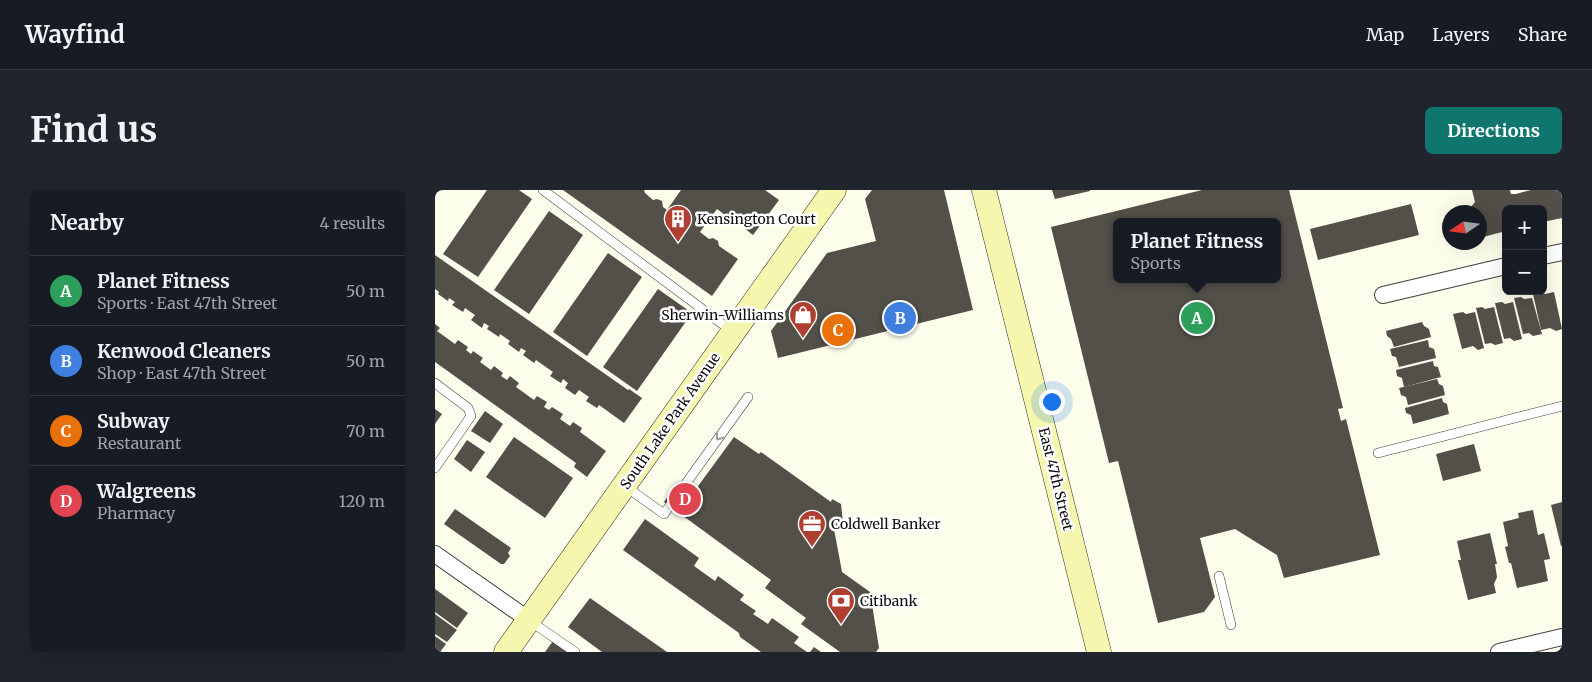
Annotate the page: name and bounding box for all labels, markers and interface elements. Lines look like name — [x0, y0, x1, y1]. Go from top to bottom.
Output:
text: Wayfind — [25, 19, 125, 50]
text: Map — [1366, 23, 1404, 46]
text: Layers — [1432, 23, 1490, 46]
text: Share — [1518, 23, 1567, 46]
button: Directions — [1425, 107, 1562, 154]
text: Find us — [30, 108, 157, 152]
building icon: Kensington Court — [663, 204, 693, 243]
north arrow — [1442, 205, 1487, 250]
map controls — [1502, 205, 1547, 295]
button: + — [1502, 205, 1547, 250]
text: Nearby — [50, 209, 124, 236]
place label: Kensington Court — [697, 210, 816, 228]
text: 4 results — [319, 213, 385, 233]
popup — [1113, 218, 1281, 283]
text: Planet Fitness — [1131, 229, 1263, 253]
button: − — [1502, 250, 1547, 295]
text: Sports — [1131, 253, 1181, 273]
text: Planet Fitness — [97, 269, 230, 293]
text: A — [60, 281, 72, 301]
text: 50 m — [346, 281, 385, 301]
text: Sports · East 47th Street — [97, 293, 277, 313]
pin: B — [884, 299, 916, 337]
pin: A — [1181, 299, 1213, 337]
shop icon: Sherwin-Williams — [788, 300, 818, 339]
place label: Sherwin-Williams — [661, 306, 784, 324]
pin: C — [822, 311, 854, 349]
text: Kenwood Cleaners — [97, 339, 271, 363]
street label: South Lake Park Avenue — [616, 349, 724, 493]
text: B — [60, 351, 72, 371]
text: 50 m — [346, 351, 385, 371]
text: Shop · East 47th Street — [97, 363, 266, 383]
your location — [1039, 389, 1065, 415]
text: Subway — [97, 409, 170, 433]
text: C — [61, 421, 71, 441]
text: 70 m — [346, 421, 385, 441]
street label: East 47th Street — [1034, 426, 1078, 533]
one-way arrow — [717, 431, 725, 440]
text: Restaurant — [97, 433, 181, 453]
text: Walgreens — [97, 479, 196, 503]
pin: D — [669, 480, 701, 518]
text: D — [60, 491, 72, 511]
text: 120 m — [339, 491, 385, 511]
text: Pharmacy — [97, 503, 175, 523]
office icon: Coldwell Banker — [797, 509, 827, 548]
place label: Coldwell Banker — [831, 515, 940, 533]
bank icon: Citibank — [826, 586, 856, 625]
place label: Citibank — [860, 592, 918, 610]

